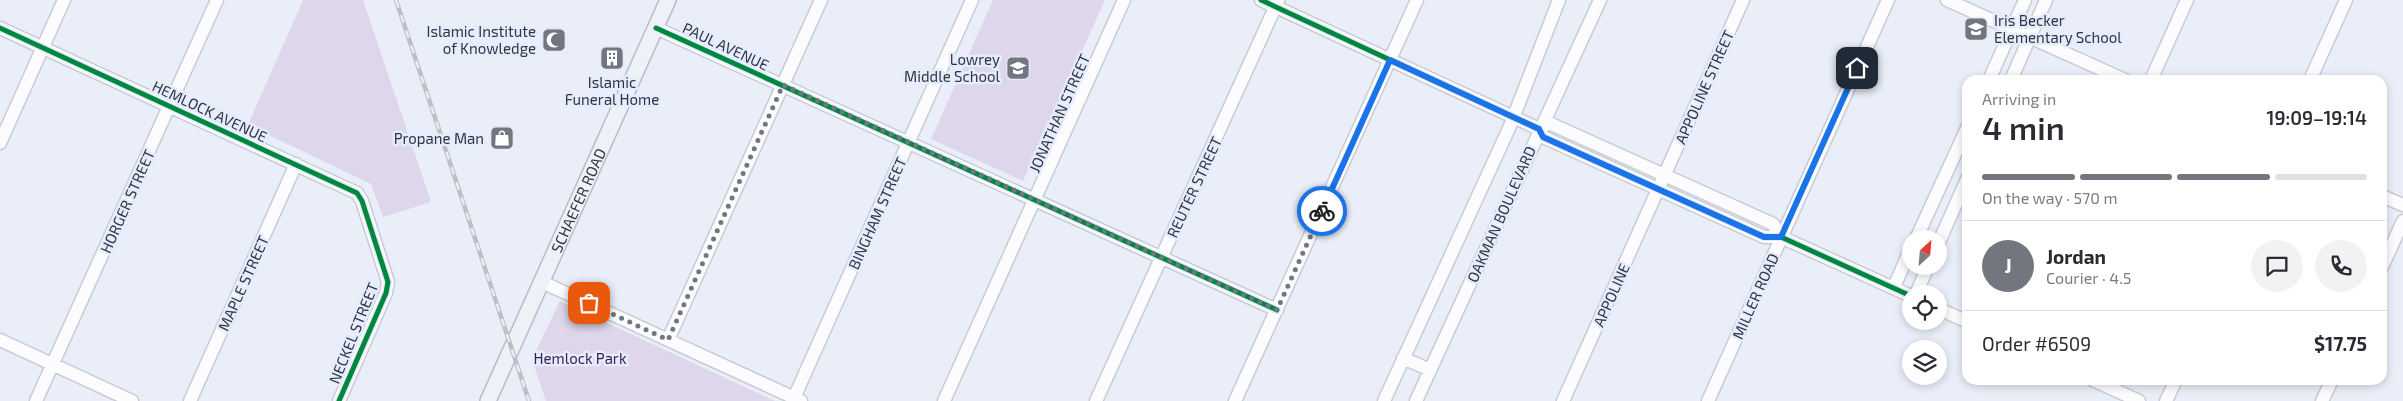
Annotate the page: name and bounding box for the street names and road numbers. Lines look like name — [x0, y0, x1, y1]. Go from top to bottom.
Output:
street label: PAUL AVENUE — [680, 18, 772, 74]
street label: APPOLINE STREET — [1671, 27, 1737, 147]
street label: JONATHAN STREET — [1025, 51, 1093, 175]
street label: HEMLOCK AVENUE — [150, 77, 270, 145]
street label: REUTER STREET — [1163, 133, 1225, 240]
street label: OAKMAN BOULEVARD — [1463, 143, 1539, 285]
street label: SCHAEFER ROAD — [547, 145, 609, 255]
street label: HORGER STREET — [96, 146, 158, 256]
street label: BINGHAM STREET — [844, 154, 910, 272]
street label: MAPLE STREET — [214, 232, 272, 334]
street label: MILLER ROAD — [1728, 250, 1782, 342]
street label: APPOLINE — [1589, 260, 1633, 330]
street label: NECKEL STREET — [325, 280, 382, 386]

